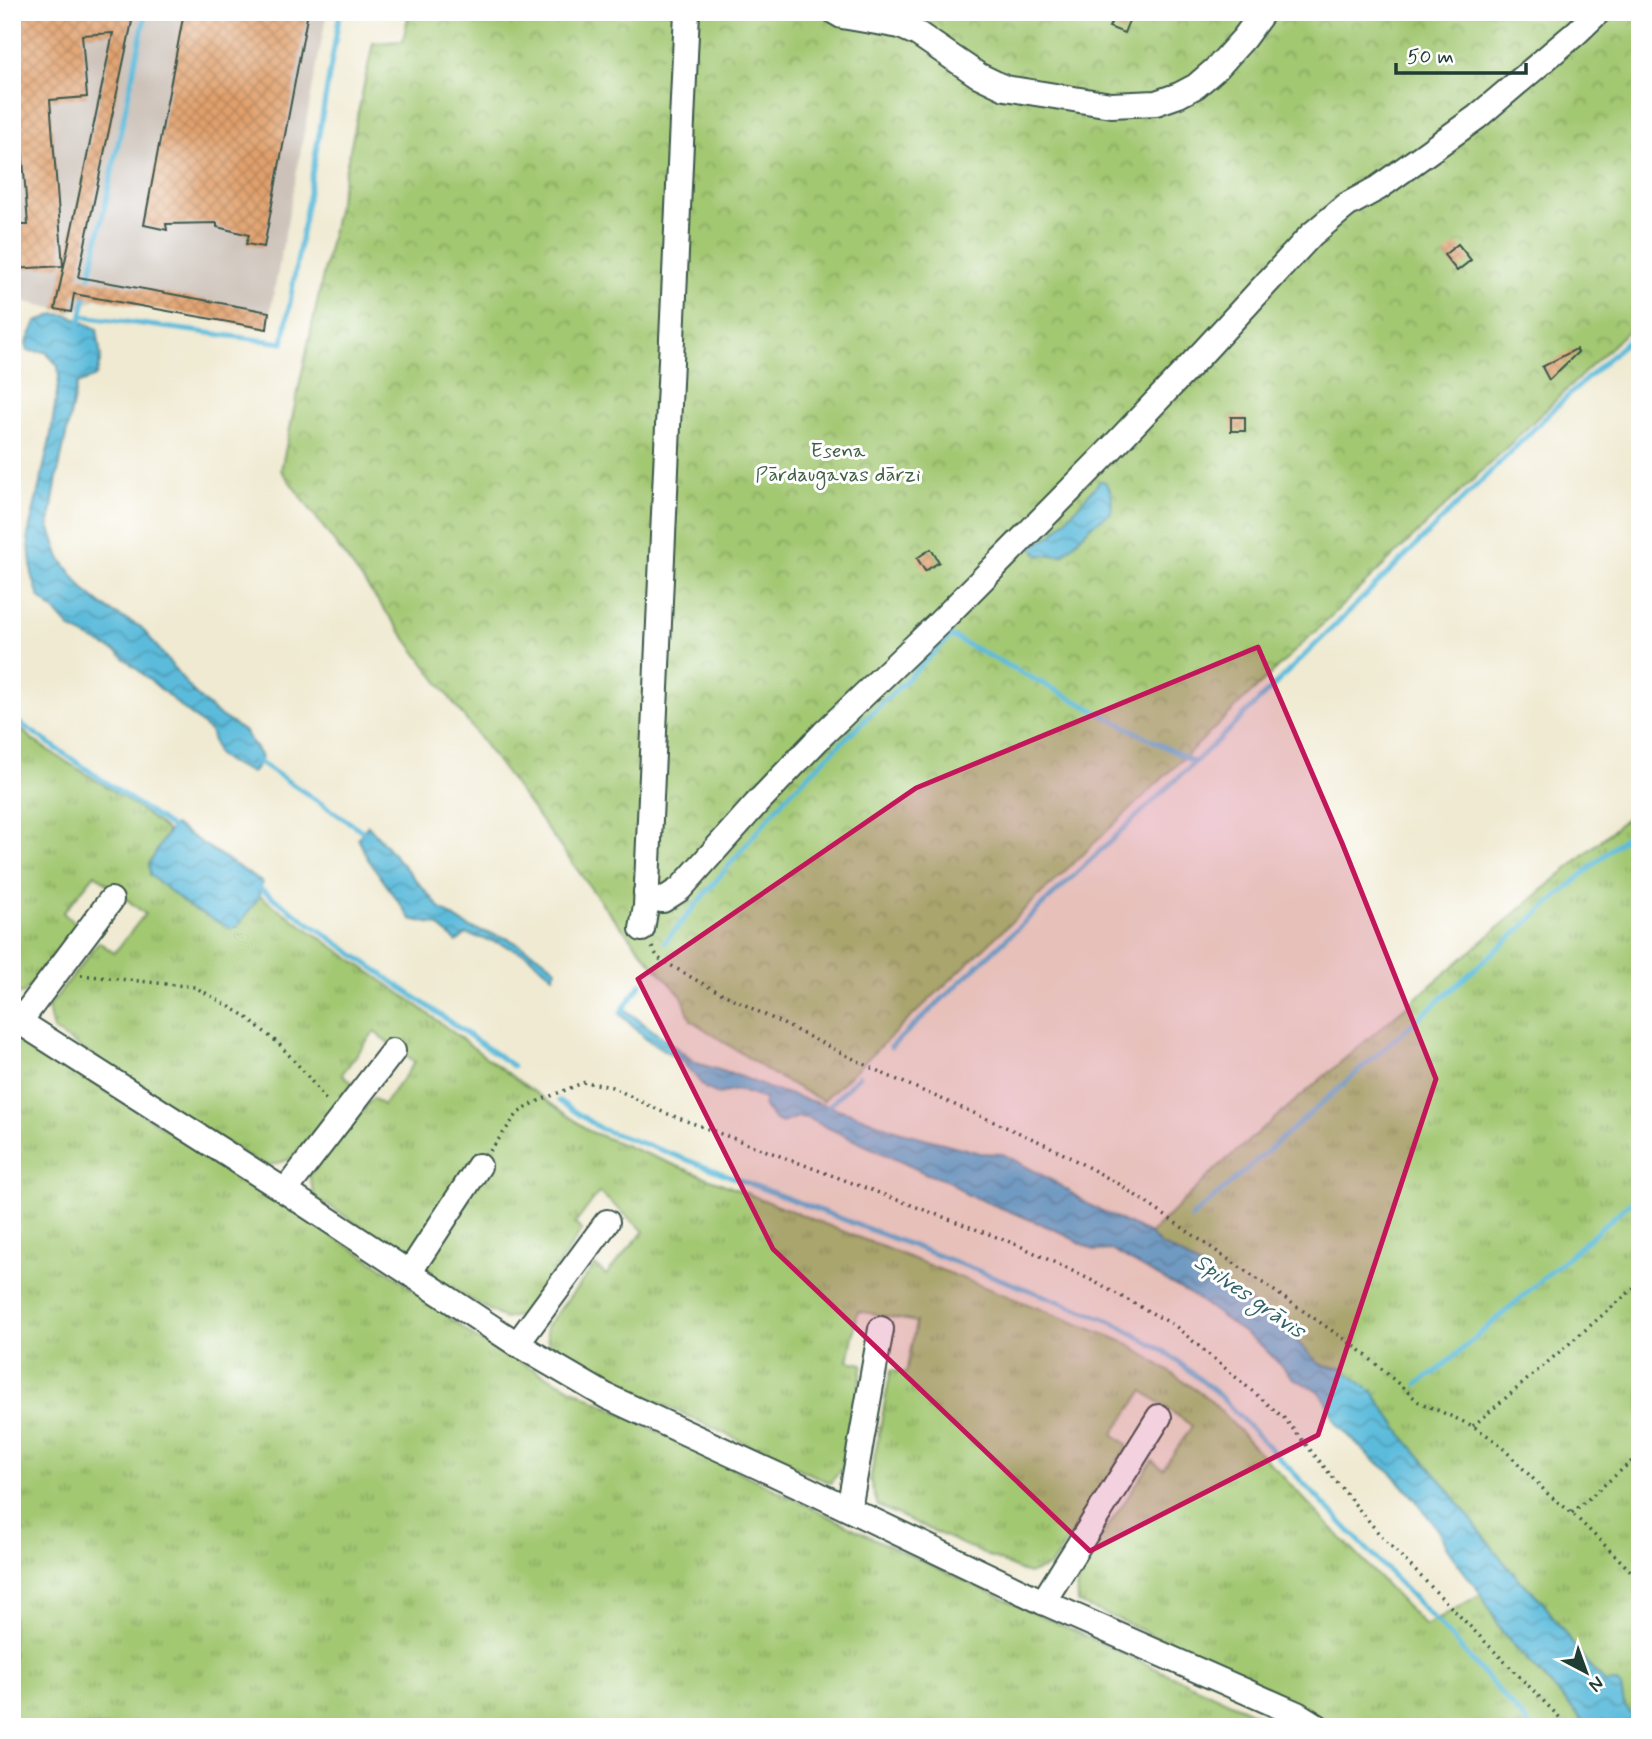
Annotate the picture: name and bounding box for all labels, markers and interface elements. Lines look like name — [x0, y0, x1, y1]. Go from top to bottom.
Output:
scale bar — [1396, 32, 1526, 76]
text: 50 m — [1407, 43, 1454, 71]
park label: Esena Pārdaugavas dārzi — [755, 437, 921, 490]
water label: Spilves grāvis — [1186, 1248, 1313, 1350]
north arrow — [1550, 1638, 1620, 1708]
text: N — [1583, 1670, 1609, 1697]

